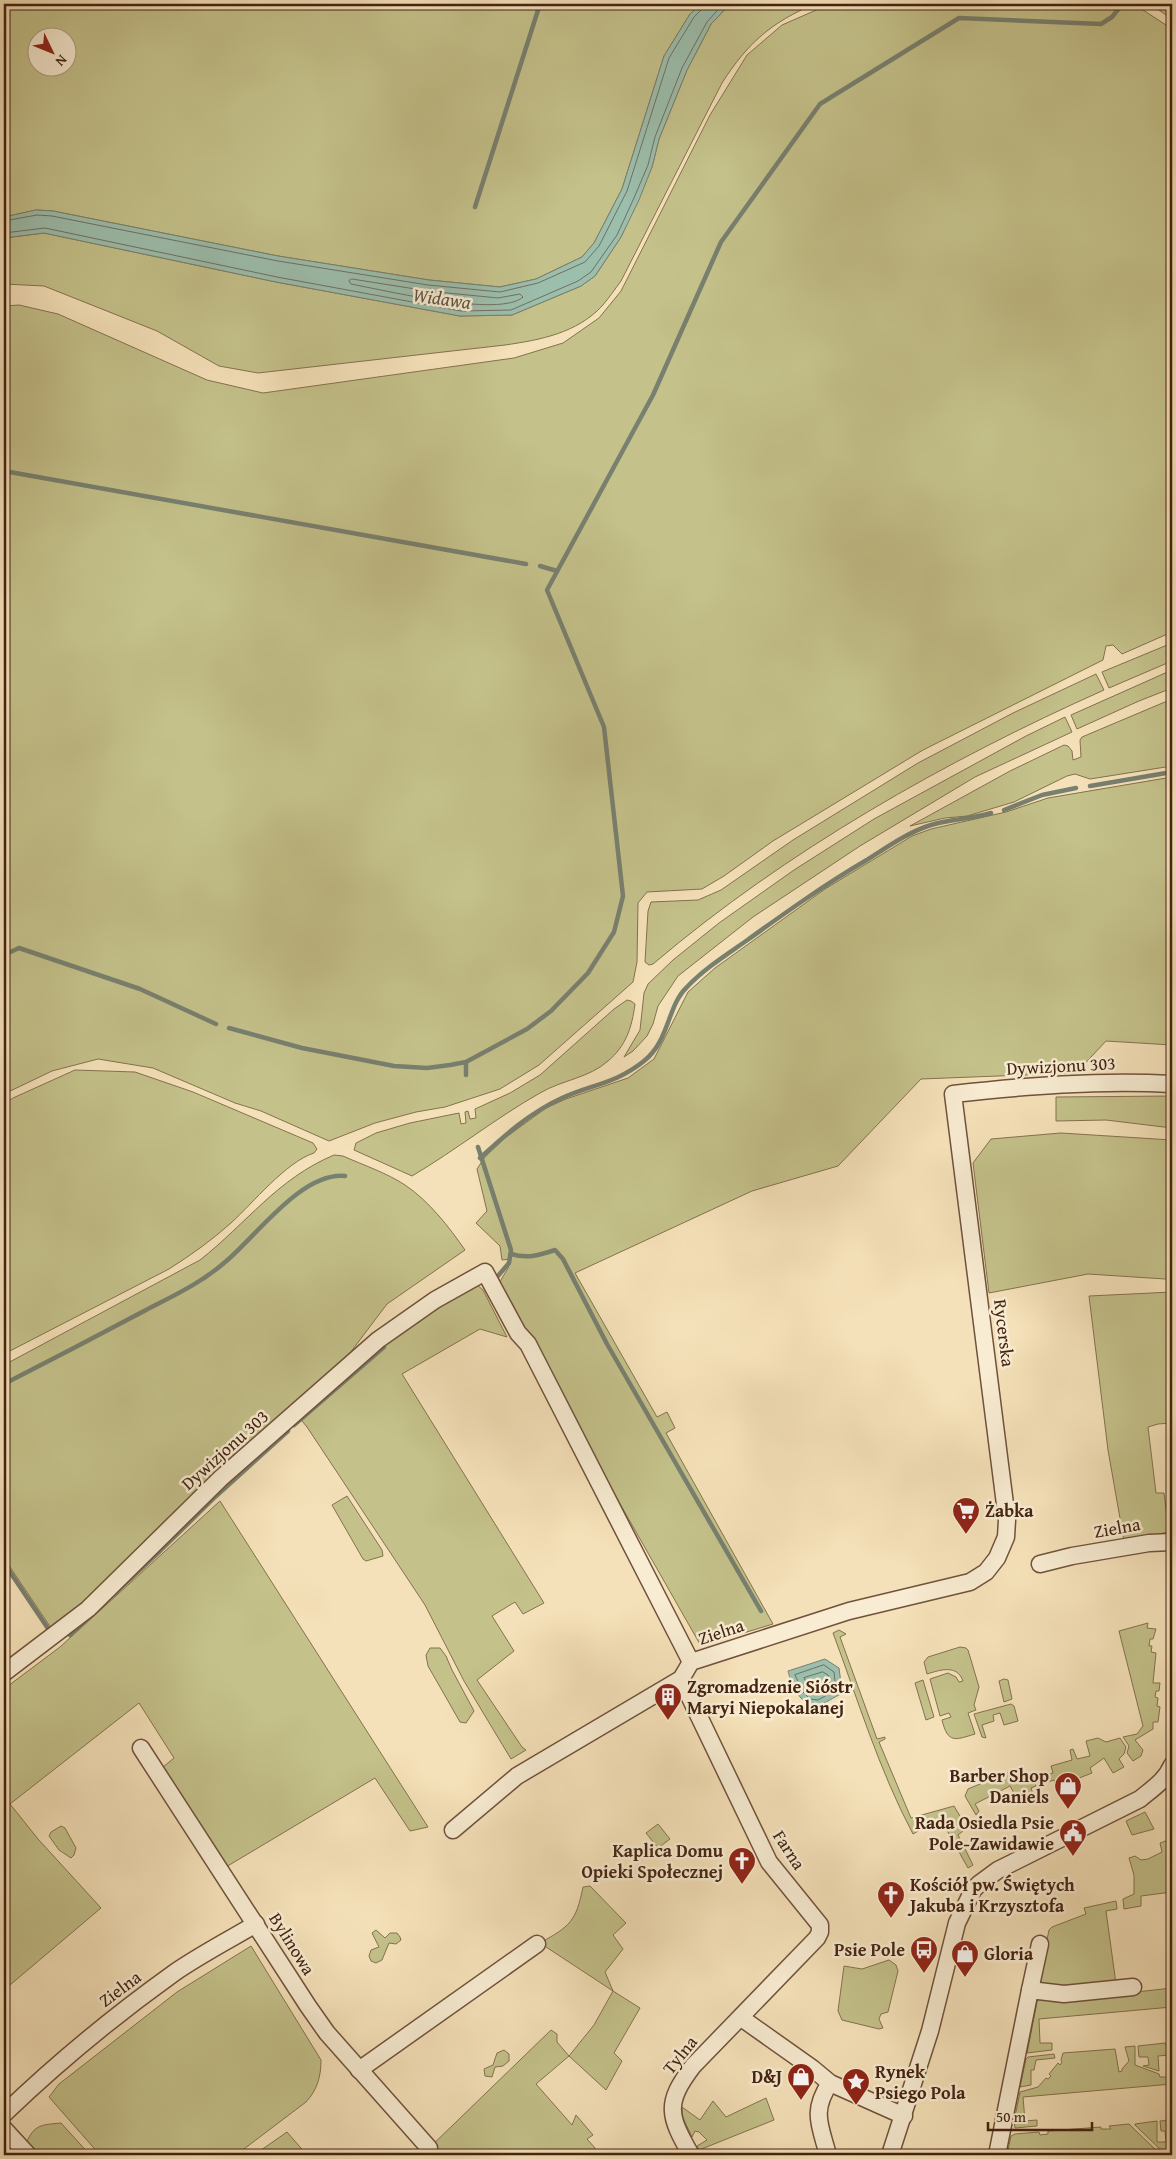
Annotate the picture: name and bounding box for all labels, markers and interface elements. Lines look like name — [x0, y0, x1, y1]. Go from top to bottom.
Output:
north arrow — [28, 28, 78, 78]
text: N — [51, 51, 72, 72]
water label: Widawa — [411, 280, 473, 316]
street label: Dywizjonu 303 — [1006, 1049, 1116, 1082]
street label: Rycerska — [987, 1298, 1022, 1369]
street label: Dywizjonu 303 — [175, 1403, 274, 1496]
supermarket icon: Żabka — [951, 1496, 981, 1535]
place label: Żabka — [985, 1497, 1034, 1524]
street label: Zielna — [1092, 1510, 1143, 1545]
street label: Zielna — [694, 1611, 748, 1652]
place label: Zgromadzenie Sióstr Maryi Niepokalanej — [687, 1673, 854, 1721]
building icon: Zgromadzenie Sióstr Maryi Niepokalanej — [653, 1682, 683, 1721]
place label: Barber Shop Daniels — [950, 1762, 1049, 1810]
shop icon: Barber Shop Daniels — [1053, 1771, 1083, 1810]
place label: Rada Osiedla Psie Pole-Zawidawie — [915, 1809, 1054, 1857]
public building icon: Rada Osiedla Psie Pole-Zawidawie — [1058, 1818, 1088, 1857]
street label: Farna — [766, 1825, 813, 1875]
place label: Kaplica Domu Opieki Społecznej — [581, 1837, 724, 1885]
church icon: Kaplica Domu Opieki Społecznej — [727, 1846, 757, 1885]
place label: Kościół pw. Świętych Jakuba i Krzysztofa — [907, 1871, 1075, 1919]
church icon: Kościół pw. Świętych Jakuba i Krzysztofa — [876, 1880, 906, 1919]
street label: Bylinowa — [263, 1907, 322, 1981]
bus stop icon: Psie Pole — [909, 1935, 939, 1974]
place label: Psie Pole — [834, 1936, 905, 1963]
shop icon: Gloria — [950, 1939, 980, 1978]
place label: Gloria — [984, 1940, 1034, 1967]
street label: Zielna — [93, 1963, 147, 2013]
street label: Tylna — [656, 2029, 704, 2080]
place label: Rynek Psiego Pola — [875, 2058, 966, 2106]
shop icon: D&J — [786, 2062, 816, 2101]
place label: D&J — [751, 2063, 782, 2090]
place icon: Rynek Psiego Pola — [841, 2067, 871, 2106]
scale bar — [988, 2099, 1092, 2131]
text: 50 m — [996, 2106, 1027, 2127]

